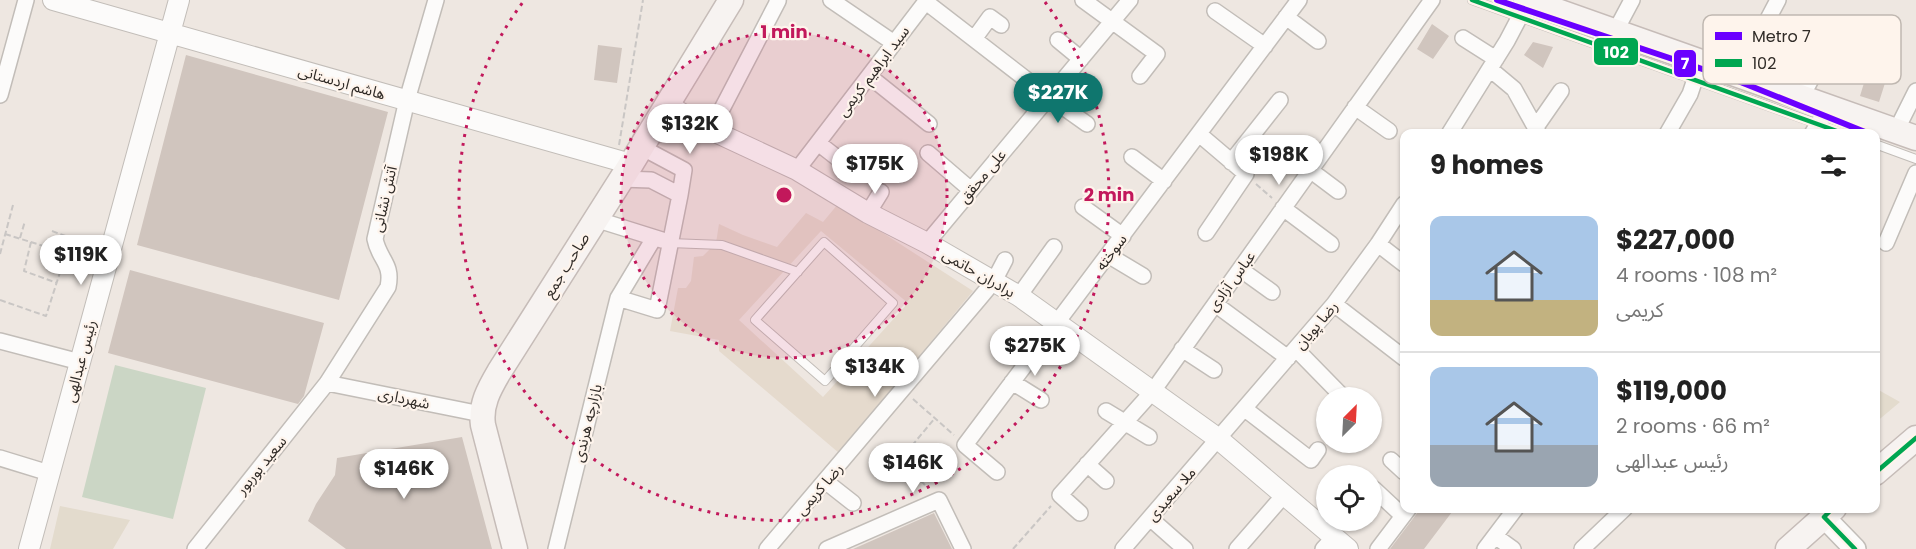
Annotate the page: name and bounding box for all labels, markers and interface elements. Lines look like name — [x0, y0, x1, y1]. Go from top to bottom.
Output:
legend — [1703, 15, 1901, 84]
text: 1 min — [760, 19, 808, 44]
street label: سید ابراهیم کریمی — [832, 21, 915, 121]
text: Metro 7 — [1752, 25, 1811, 48]
line badge: 102 — [1593, 37, 1639, 66]
text: 102 — [1603, 41, 1629, 64]
line badge: 7 — [1673, 49, 1697, 78]
text: 7 — [1681, 52, 1690, 75]
text: 102 — [1752, 52, 1776, 75]
street label: هاشم اردستانی — [296, 60, 388, 105]
pin: $227K — [1016, 73, 1100, 124]
text: $227K — [1028, 78, 1088, 106]
pin: $132K — [648, 104, 732, 155]
text: $132K — [661, 109, 719, 137]
pin: $198K — [1237, 135, 1321, 186]
text: $198K — [1249, 140, 1309, 168]
pin: $175K — [833, 144, 917, 195]
street label: علی محقق — [953, 144, 1011, 207]
text: 9 homes — [1430, 147, 1544, 183]
text: $175K — [846, 149, 904, 177]
icon: filters — [1817, 149, 1850, 182]
street label: آتش نشانی — [366, 163, 402, 234]
text: 2 min — [1084, 182, 1134, 207]
centre of rings — [774, 185, 794, 205]
text: $227,000 — [1616, 222, 1735, 258]
street label: صاحب جمع — [538, 229, 596, 302]
street label: سوخته — [1090, 229, 1132, 275]
pin: $119K — [39, 235, 123, 286]
text: $119K — [54, 240, 108, 268]
icon: home — [1478, 240, 1550, 312]
street label: برادران حاتمی — [939, 244, 1019, 302]
street label: عباس آزادی — [1202, 246, 1260, 315]
text: 4 rooms · 108 m² — [1616, 261, 1777, 289]
street label: رضا پویان — [1289, 296, 1343, 354]
text: کریمی — [1616, 296, 1664, 324]
street label: رئیس عبدالهی — [59, 317, 101, 405]
pin: $275K — [993, 326, 1077, 377]
text: $275K — [1004, 331, 1066, 359]
pin: $134K — [833, 347, 917, 398]
text: $134K — [845, 352, 905, 380]
text: $119,000 — [1616, 373, 1727, 409]
street label: شهرداری — [376, 382, 432, 414]
street label: بازارچه هرندی — [567, 382, 607, 464]
north arrow — [1316, 387, 1382, 453]
map controls — [1316, 387, 1382, 531]
icon: home — [1478, 391, 1550, 463]
text: 2 rooms · 66 m² — [1616, 412, 1770, 440]
street label: سعید بوربور — [230, 431, 291, 500]
pin: $146K — [871, 443, 955, 494]
text: رئیس عبدالهی — [1616, 447, 1729, 475]
text: $146K — [883, 448, 943, 476]
pin: $146K — [362, 449, 446, 500]
text: $146K — [374, 454, 434, 482]
street label: رضا کریمی — [790, 458, 848, 520]
street label: ملا سعیدی — [1142, 462, 1200, 526]
button: locate — [1316, 465, 1382, 531]

